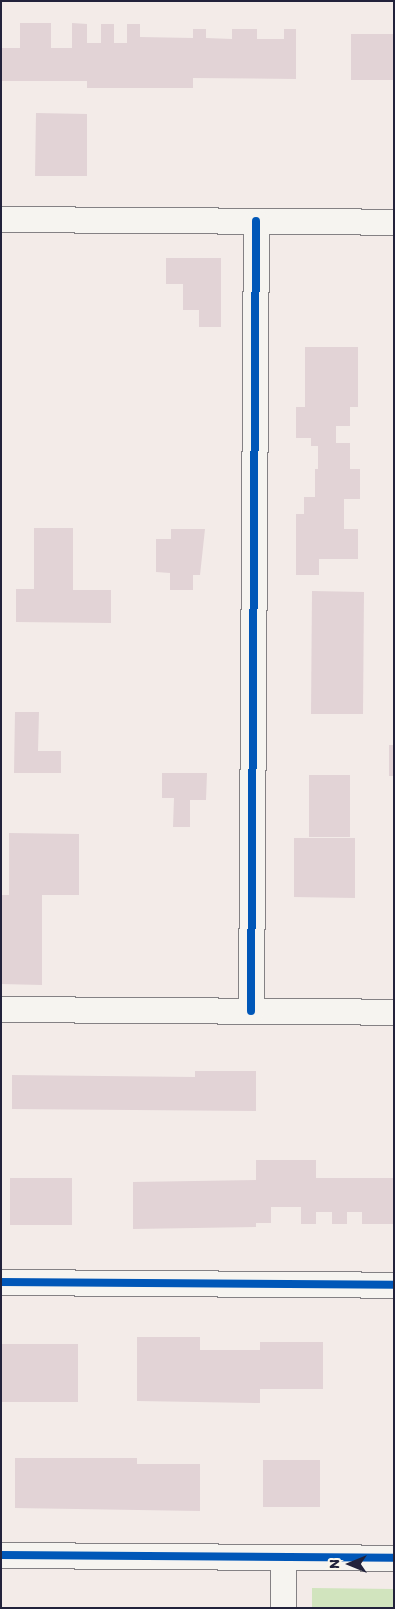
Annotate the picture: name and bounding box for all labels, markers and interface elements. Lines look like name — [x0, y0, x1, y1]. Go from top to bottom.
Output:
north arrow — [325, 1539, 375, 1589]
text: N — [326, 1559, 343, 1569]

